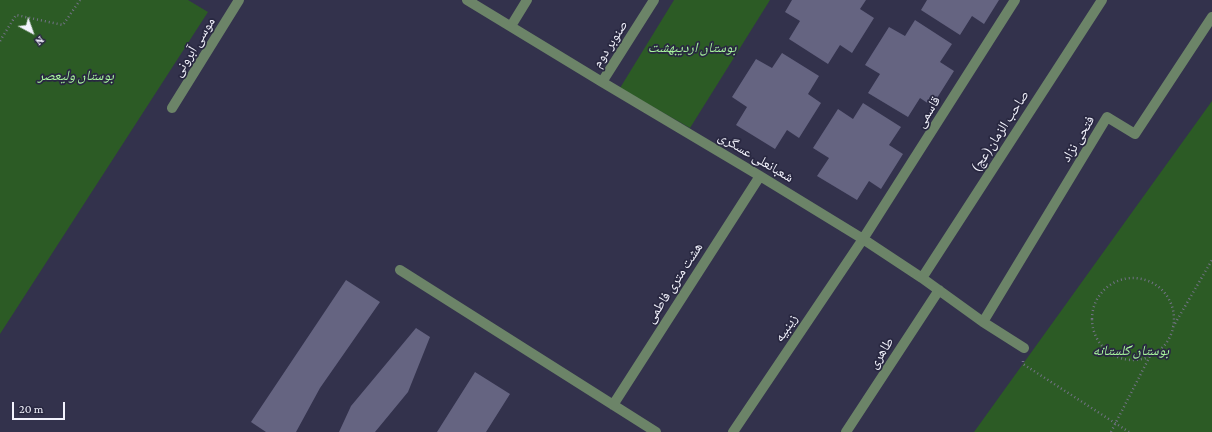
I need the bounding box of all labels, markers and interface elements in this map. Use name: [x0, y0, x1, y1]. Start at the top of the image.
north arrow: [12, 12, 52, 52]
street label: موسی آبرونی: [169, 14, 219, 80]
street label: صنوبر دوم: [589, 17, 631, 71]
text: N: [33, 34, 47, 48]
park label: بوستان اردیبهشت: [648, 40, 736, 56]
park label: بوستان ولیعصر: [38, 68, 114, 84]
street label: صاحب الزمان(عج): [967, 87, 1033, 175]
street label: قاسمی: [912, 93, 944, 131]
street label: فتحی نزاد: [1058, 113, 1098, 165]
street label: شعبانعلی عسگری: [715, 128, 797, 186]
street label: هشت متری فاطمی: [642, 239, 706, 327]
street label: زینبیه: [771, 311, 801, 345]
street label: طاهری: [865, 334, 897, 372]
park label: بوستان گلستانه: [1093, 343, 1169, 359]
scale bar: [14, 394, 67, 420]
text: 20 m: [19, 402, 43, 416]

